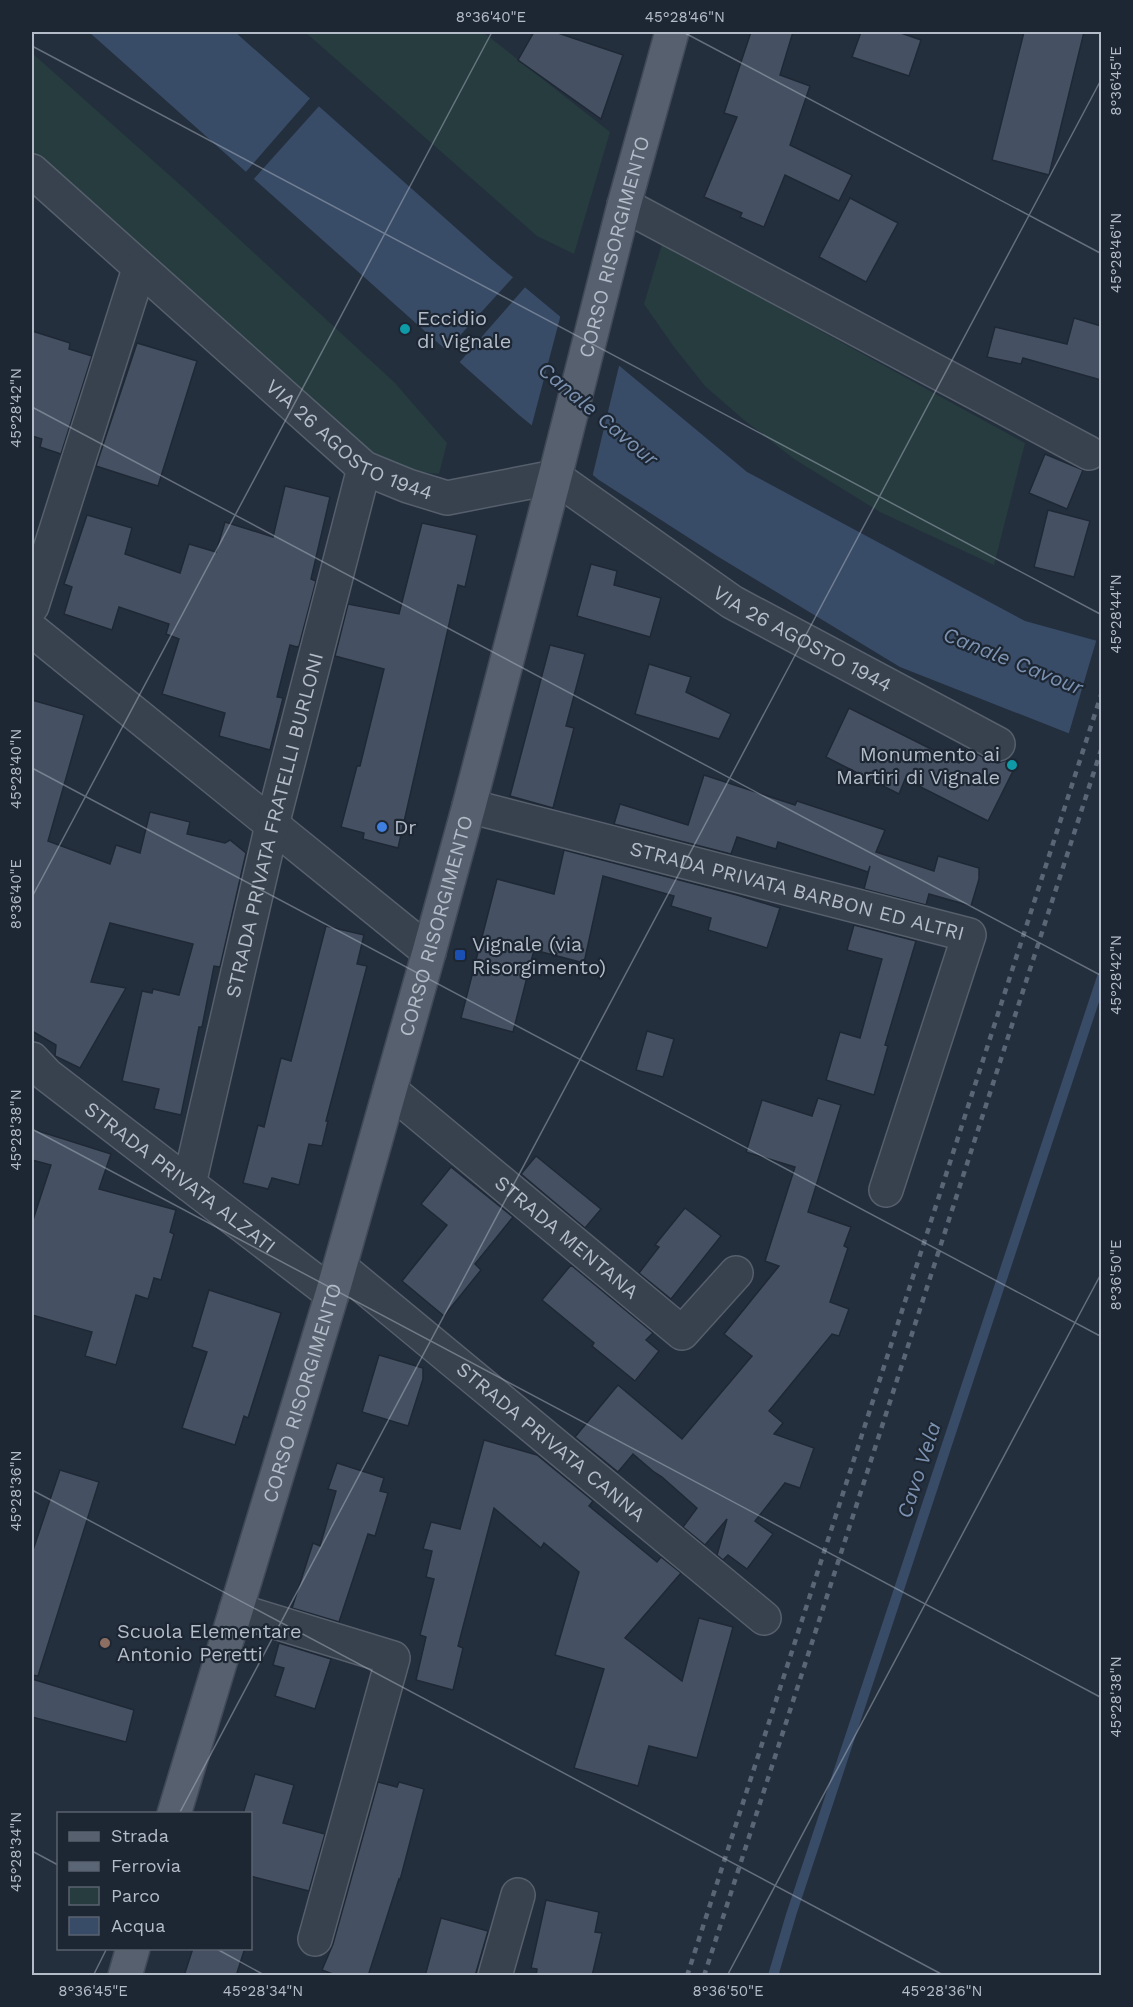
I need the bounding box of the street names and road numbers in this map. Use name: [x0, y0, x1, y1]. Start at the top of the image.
street label: CORSO RISORGIMENTO: [574, 133, 655, 360]
street label: VIA 26 AGOSTO 1944: [261, 374, 435, 505]
street label: VIA 26 AGOSTO 1944: [708, 580, 896, 697]
street label: STRADA PRIVATA FRATELLI BURLONI: [221, 650, 328, 1000]
street label: CORSO RISORGIMENTO: [394, 813, 478, 1039]
street label: STRADA PRIVATA BARBON ED ALTRI: [628, 836, 967, 945]
street label: STRADA PRIVATA ALZATI: [80, 1096, 281, 1258]
street label: STRADA MENTANA: [490, 1170, 644, 1304]
street label: CORSO RISORGIMENTO: [257, 1280, 346, 1506]
street label: STRADA PRIVATA CANNA: [452, 1357, 650, 1527]

